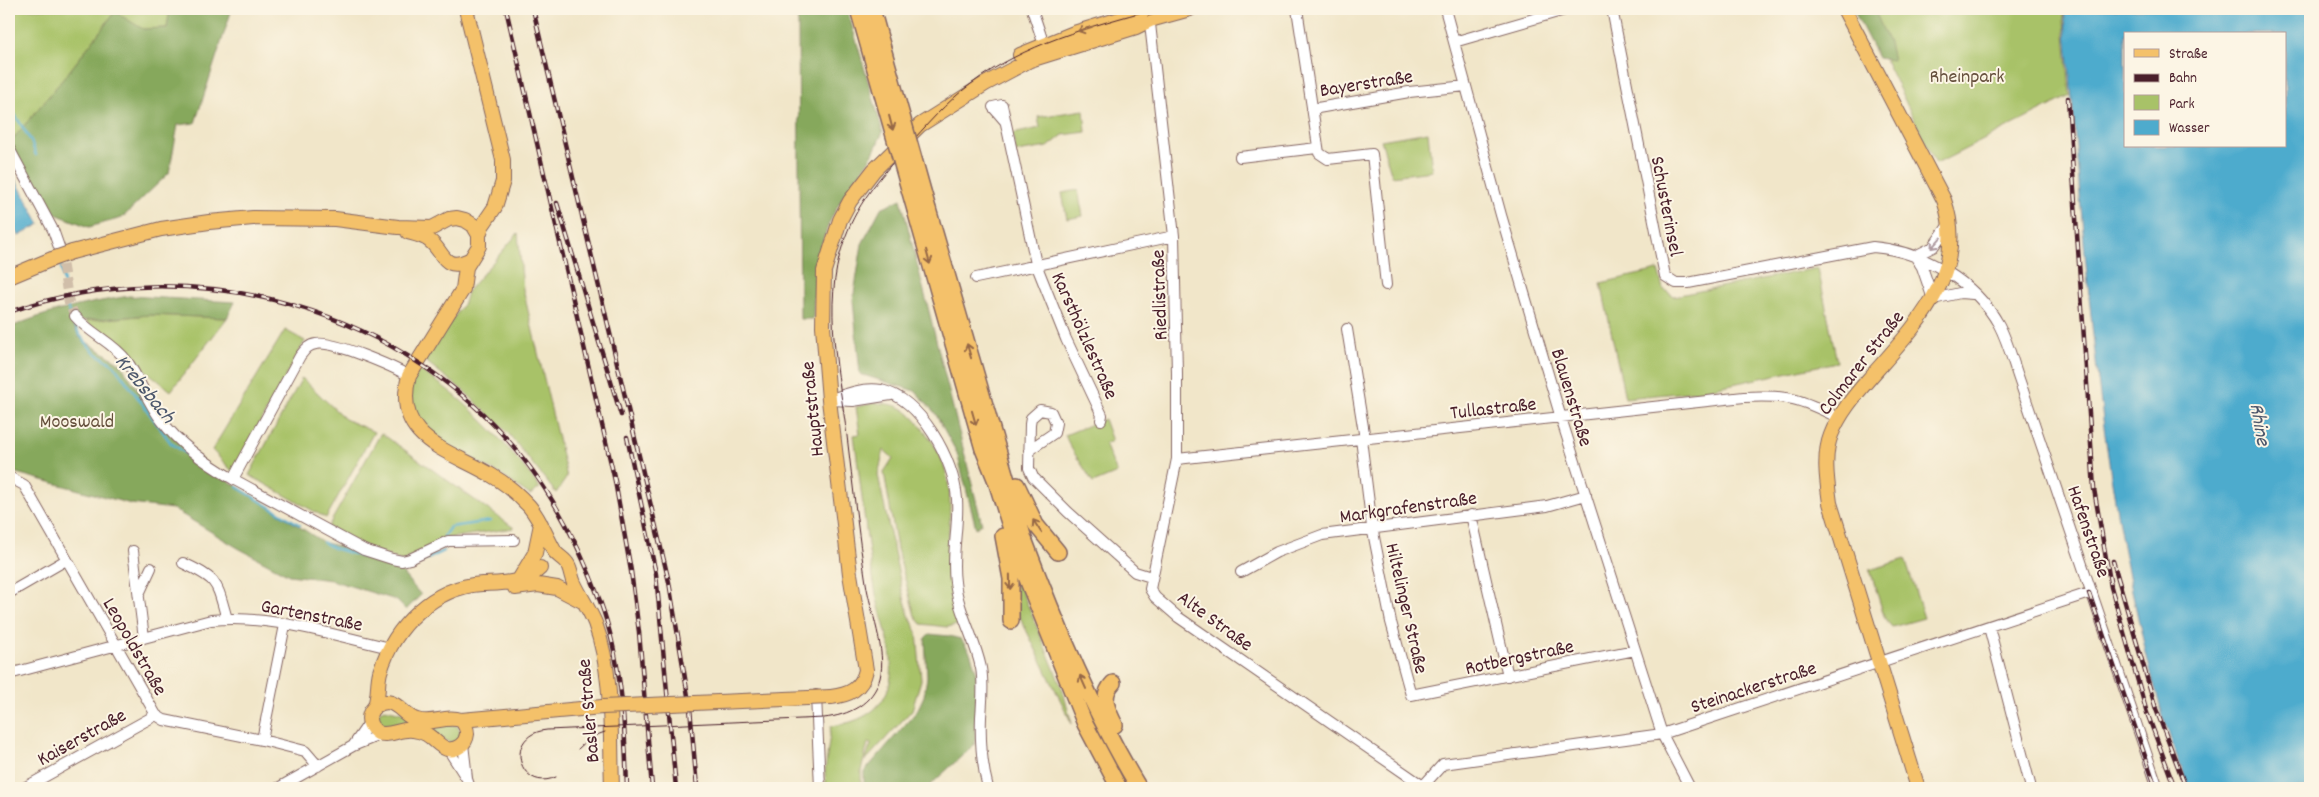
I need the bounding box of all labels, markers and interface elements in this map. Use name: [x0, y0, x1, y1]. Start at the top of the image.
one-way arrow: [1078, 24, 1094, 34]
legend: [2124, 32, 2286, 148]
text: Straße: [2169, 44, 2208, 66]
street label: Bayerstraße: [1318, 64, 1415, 106]
park label: Rheinpark: [1930, 64, 2004, 92]
text: Bahn: [2169, 68, 2197, 90]
text: Park: [2169, 94, 2195, 116]
one-way arrow: [887, 114, 897, 130]
text: Wasser: [2169, 118, 2210, 140]
street label: Schusterinsel: [1642, 154, 1689, 259]
one-way arrow: [1930, 236, 1941, 249]
one-way arrow: [924, 248, 933, 264]
street label: Riedlistraße: [1145, 249, 1177, 341]
street label: Karsthölzlestraße: [1043, 268, 1124, 405]
street label: Colmarer Straße: [1812, 305, 1912, 422]
one-way arrow: [964, 343, 974, 359]
street label: Blauenstraße: [1542, 345, 1598, 451]
water label: Krebsbach: [106, 349, 182, 432]
street label: Hauptstraße: [795, 359, 833, 458]
street label: Tullastraße: [1449, 392, 1538, 428]
water label: Rhine: [2240, 401, 2277, 450]
park label: Mooswald: [40, 409, 114, 437]
one-way arrow: [969, 409, 979, 425]
street label: Hafenstraße: [2058, 482, 2116, 582]
street label: Markgrafenstraße: [1338, 485, 1479, 532]
one-way arrow: [1032, 519, 1043, 533]
street label: Hiltelinger Straße: [1376, 541, 1434, 677]
one-way arrow: [1006, 574, 1015, 590]
street label: Alte Straße: [1171, 585, 1258, 660]
street label: Leopoldstraße: [94, 593, 173, 702]
street label: Gartenstraße: [258, 593, 365, 641]
street label: Rotbergstraße: [1463, 634, 1577, 684]
street label: Steinackerstraße: [1687, 655, 1821, 722]
street label: Basler Straße: [571, 657, 608, 764]
one-way arrow: [1077, 675, 1087, 690]
street label: Kaiserstraße: [33, 703, 132, 775]

